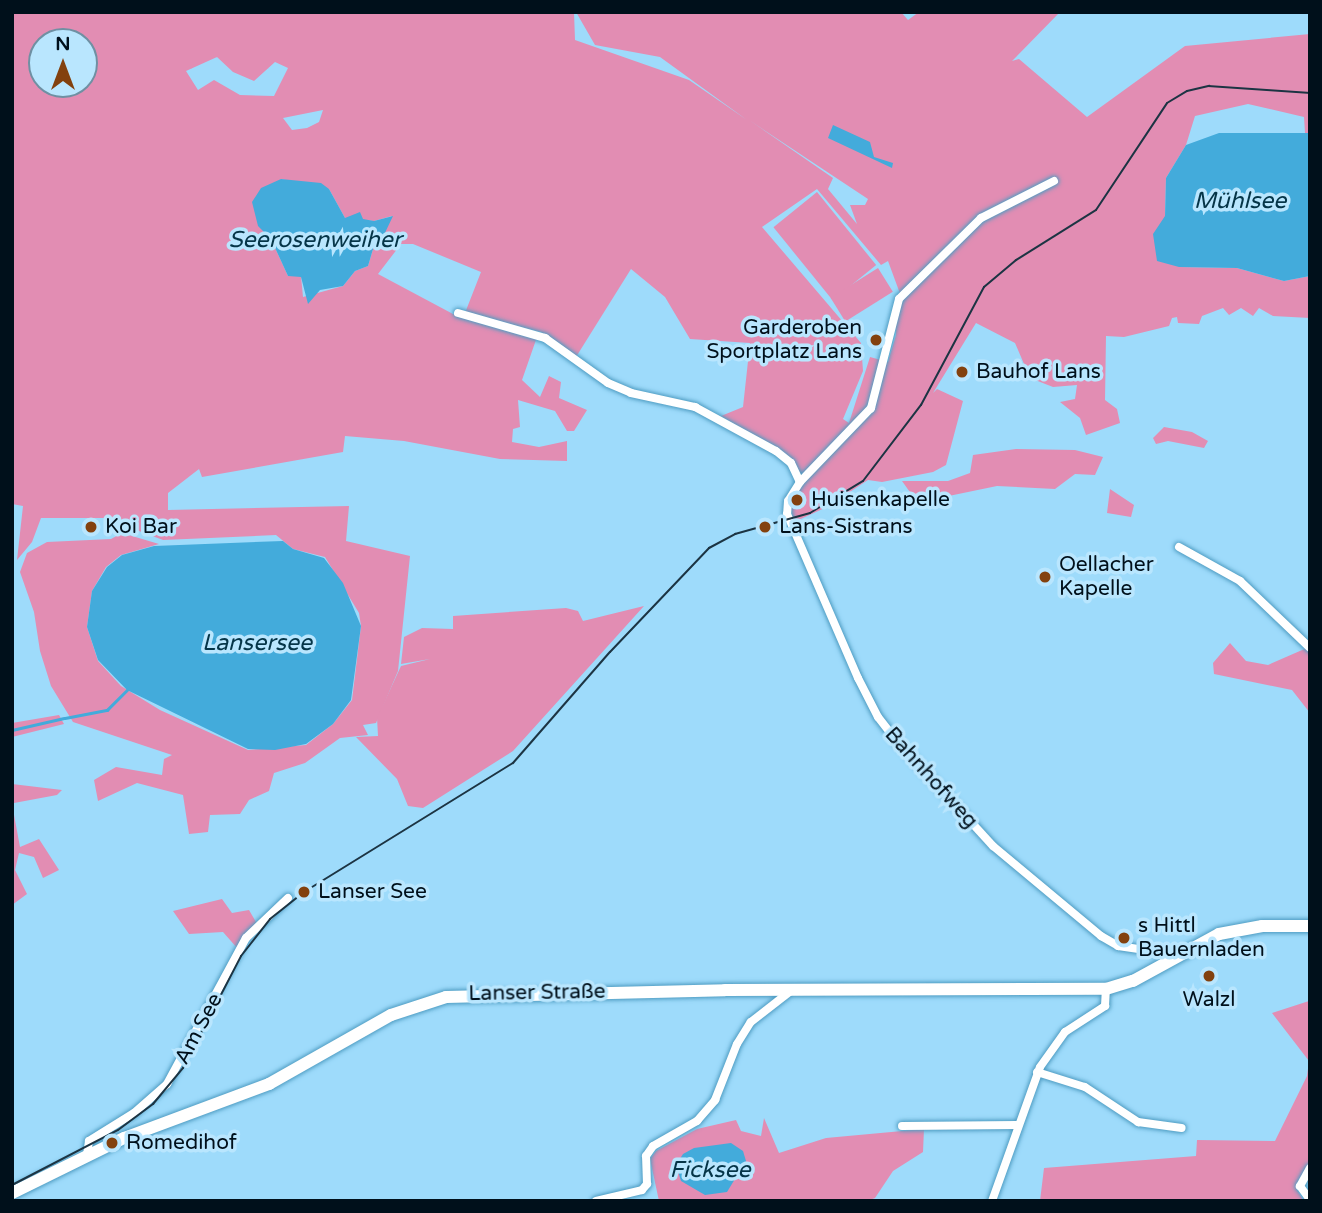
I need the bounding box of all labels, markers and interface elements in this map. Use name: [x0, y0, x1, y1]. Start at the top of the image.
north arrow: [28, 28, 98, 98]
text: N: [55, 33, 71, 55]
water label: Mühlsee: [1194, 187, 1286, 215]
water label: Seerosenweiher: [228, 226, 402, 254]
place label: Garderoben Sportplatz Lans: [706, 315, 862, 365]
marker: Garderoben Sportplatz Lans: [868, 332, 884, 348]
place label: Bauhof Lans: [976, 359, 1101, 385]
marker: Bauhof Lans: [954, 364, 970, 380]
place label: Huisenkapelle: [811, 487, 950, 513]
marker: Huisenkapelle: [789, 492, 805, 508]
place label: Koi Bar: [105, 514, 177, 540]
place label: Lans-Sistrans: [779, 514, 913, 540]
marker: Koi Bar: [83, 519, 99, 535]
marker: Lans-Sistrans: [757, 519, 773, 535]
place label: Oellacher Kapelle: [1059, 552, 1154, 602]
marker: Oellacher Kapelle: [1037, 569, 1053, 585]
water label: Lansersee: [202, 629, 312, 657]
street label: Bahnhofweg: [879, 722, 983, 834]
place label: Lanser See: [318, 879, 427, 905]
marker: Lanser See: [296, 884, 312, 900]
place label: s Hittl Bauernladen: [1138, 913, 1265, 963]
marker: s Hittl Bauernladen: [1116, 930, 1132, 946]
marker: Walzl: [1201, 968, 1217, 984]
street label: Lanser Straße: [468, 979, 606, 1007]
place label: Walzl: [1182, 987, 1236, 1013]
street label: Am See: [170, 989, 228, 1069]
place label: Romedihof: [126, 1130, 237, 1156]
marker: Romedihof: [104, 1135, 120, 1151]
water label: Ficksee: [669, 1156, 751, 1184]

